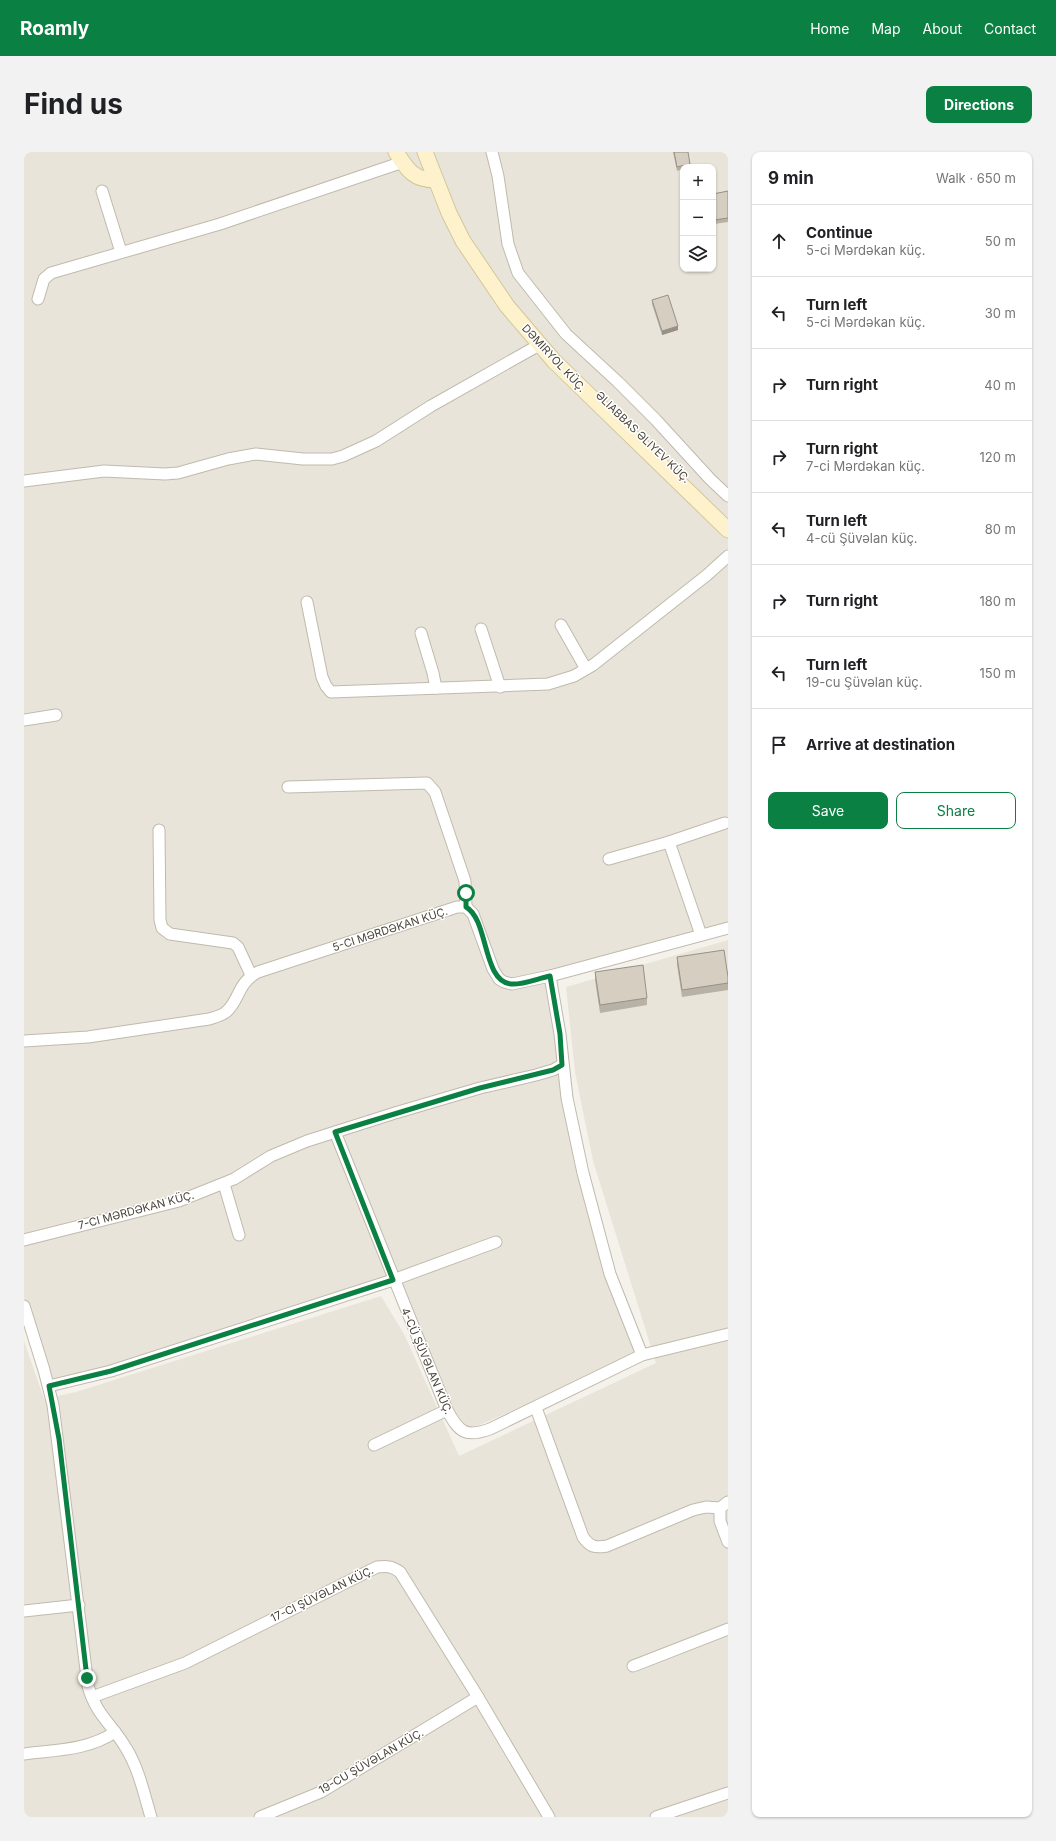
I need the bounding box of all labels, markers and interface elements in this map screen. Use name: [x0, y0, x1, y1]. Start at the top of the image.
text: Roamly: [20, 17, 89, 40]
text: Home: [810, 20, 849, 37]
text: Map: [871, 20, 901, 37]
text: About: [923, 20, 962, 37]
text: Contact: [984, 20, 1036, 37]
button: Directions: [926, 86, 1032, 123]
text: Find us: [24, 87, 123, 121]
map controls: [680, 164, 716, 272]
button: +: [680, 164, 716, 200]
text: 9 min: [768, 168, 814, 188]
text: Walk · 650 m: [936, 170, 1016, 186]
button: −: [680, 200, 716, 236]
text: Continue: [806, 223, 873, 242]
icon: ahead: [768, 230, 790, 252]
text: 50 m: [985, 233, 1016, 249]
button: layers: [680, 236, 716, 272]
text: 5-ci Mərdəkan küç.: [806, 242, 925, 258]
text: Turn left: [806, 295, 867, 314]
icon: left: [768, 302, 790, 324]
text: 30 m: [985, 305, 1016, 321]
text: 5-ci Mərdəkan küç.: [806, 314, 925, 330]
street label: DƏMIRYOL KÜÇ.: [519, 321, 589, 395]
icon: right: [768, 374, 790, 396]
text: Turn right: [806, 375, 878, 394]
text: 40 m: [984, 377, 1016, 393]
street label: ƏLIABBAS ƏLIYEV KÜÇ.: [593, 388, 693, 486]
text: Turn right: [806, 439, 878, 458]
icon: right: [768, 446, 790, 468]
text: 120 m: [980, 449, 1016, 465]
text: 7-ci Mərdəkan küç.: [806, 458, 925, 474]
text: Turn left: [806, 511, 867, 530]
icon: left: [768, 518, 790, 540]
text: 80 m: [985, 521, 1016, 537]
text: 4-cü Şüvəlan küç.: [806, 530, 918, 546]
icon: right: [768, 590, 790, 612]
text: Turn right: [806, 591, 878, 610]
text: 180 m: [979, 593, 1016, 609]
text: Turn left: [806, 655, 867, 674]
icon: left: [768, 662, 790, 684]
text: 150 m: [980, 665, 1016, 681]
text: 19-cu Şüvəlan küç.: [806, 674, 923, 690]
icon: arrive: [768, 734, 790, 756]
text: Arrive at destination: [806, 735, 955, 754]
button: Save: [768, 792, 888, 829]
button: Share: [896, 792, 1016, 829]
route start: [457, 884, 475, 902]
street label: 5-CI MƏRDƏKAN KÜÇ.: [331, 904, 449, 954]
street label: 7-CI MƏRDƏKAN KÜÇ.: [76, 1188, 196, 1232]
street label: 4-CÜ ŞÜVƏLAN KÜÇ.: [398, 1306, 456, 1416]
street label: 17-CI ŞÜVƏLAN KÜÇ.: [268, 1563, 376, 1625]
route end: [78, 1669, 96, 1687]
street label: 19-CU ŞÜVƏLAN KÜÇ.: [316, 1725, 426, 1797]

